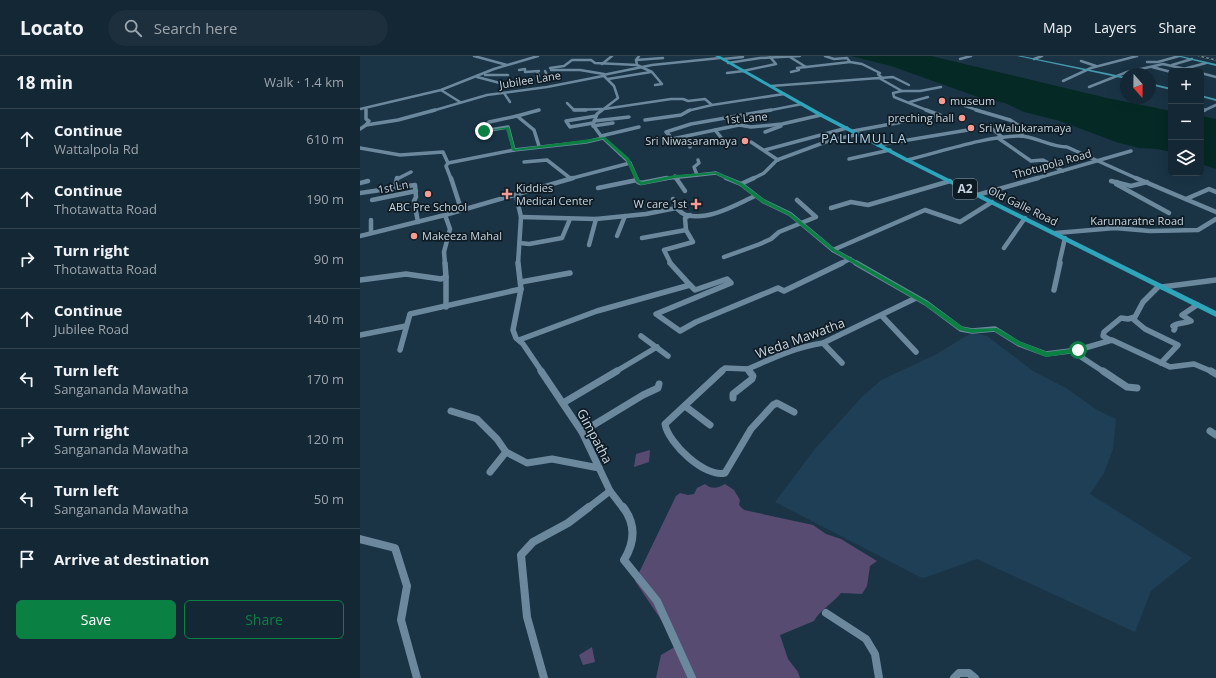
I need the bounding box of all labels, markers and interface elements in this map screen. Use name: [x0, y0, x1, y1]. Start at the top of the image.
search box: [108, 10, 388, 46]
text: Locato: [20, 15, 84, 41]
icon: search: [122, 17, 144, 39]
text: Search here: [154, 18, 237, 38]
text: Map: [1043, 18, 1072, 37]
text: Layers: [1094, 18, 1136, 37]
text: Share: [1158, 18, 1196, 37]
street label: Jubilee Lane: [497, 67, 562, 92]
north arrow: [1120, 68, 1156, 104]
map controls: [1168, 68, 1204, 176]
button: +: [1168, 68, 1204, 104]
text: 18 min: [16, 71, 73, 94]
text: Walk · 1.4 km: [264, 73, 344, 91]
place label: museum: [950, 93, 995, 108]
marker: museum: [937, 96, 947, 106]
button: −: [1168, 104, 1204, 140]
street label: 1st Lane: [724, 108, 768, 127]
place label: preching hall: [888, 110, 954, 125]
marker: preching hall: [957, 113, 967, 123]
text: Continue: [54, 120, 122, 140]
place label: Sri Walukaramaya: [979, 120, 1071, 135]
route end: [475, 122, 493, 140]
marker: Sri Walukaramaya: [966, 123, 976, 133]
icon: ahead: [16, 128, 38, 150]
district label: PALLIMULLA: [821, 129, 907, 147]
text: 610 m: [306, 130, 344, 148]
place label: Sri Niwasaramaya: [645, 133, 737, 148]
marker: Sri Niwasaramaya: [740, 136, 750, 146]
text: Wattalpola Rd: [54, 140, 139, 158]
button: layers: [1168, 140, 1204, 176]
street label: Thotupola Road: [1011, 145, 1093, 182]
street label: 1st Ln: [376, 176, 409, 197]
road number: A2: [953, 179, 977, 199]
text: Continue: [54, 180, 122, 200]
place label: Kiddies Medical Center: [516, 180, 594, 208]
street label: Old Galle Road: [986, 182, 1061, 229]
icon: ahead: [16, 188, 38, 210]
marker: Kiddies Medical Center: [501, 188, 513, 200]
marker: ABC Pre School: [423, 189, 433, 199]
text: 190 m: [306, 190, 344, 208]
place label: W care 1st: [634, 196, 687, 211]
marker: W care 1st: [690, 198, 702, 210]
place label: ABC Pre School: [389, 199, 467, 214]
text: Thotawatta Road: [54, 200, 157, 218]
street label: Karunaratne Road: [1090, 213, 1184, 228]
place label: Makeeza Mahal: [422, 228, 502, 243]
marker: Makeeza Mahal: [409, 231, 419, 241]
text: Turn right: [54, 240, 129, 260]
icon: right: [16, 248, 38, 270]
text: 90 m: [314, 250, 344, 268]
text: Thotawatta Road: [54, 260, 157, 278]
text: Continue: [54, 300, 122, 320]
icon: ahead: [16, 308, 38, 330]
text: 140 m: [306, 310, 344, 328]
street label: Weda Mawatha: [753, 313, 847, 363]
text: Jubilee Road: [54, 320, 129, 338]
route start: [1069, 341, 1087, 359]
text: Turn left: [54, 360, 119, 380]
icon: left: [16, 368, 38, 390]
text: 170 m: [306, 370, 344, 388]
text: Sangananda Mawatha: [54, 380, 188, 398]
street label: Gimpatha: [573, 405, 617, 467]
text: Turn right: [54, 420, 129, 440]
icon: right: [16, 428, 38, 450]
text: 120 m: [306, 430, 344, 448]
text: Sangananda Mawatha: [54, 440, 188, 458]
text: Turn left: [54, 480, 119, 500]
icon: left: [16, 488, 38, 510]
text: 50 m: [314, 490, 344, 508]
text: Sangananda Mawatha: [54, 500, 188, 518]
icon: arrive: [16, 548, 38, 570]
text: Arrive at destination: [54, 549, 209, 569]
button: Save: [16, 600, 176, 639]
button: Share: [184, 600, 344, 639]

